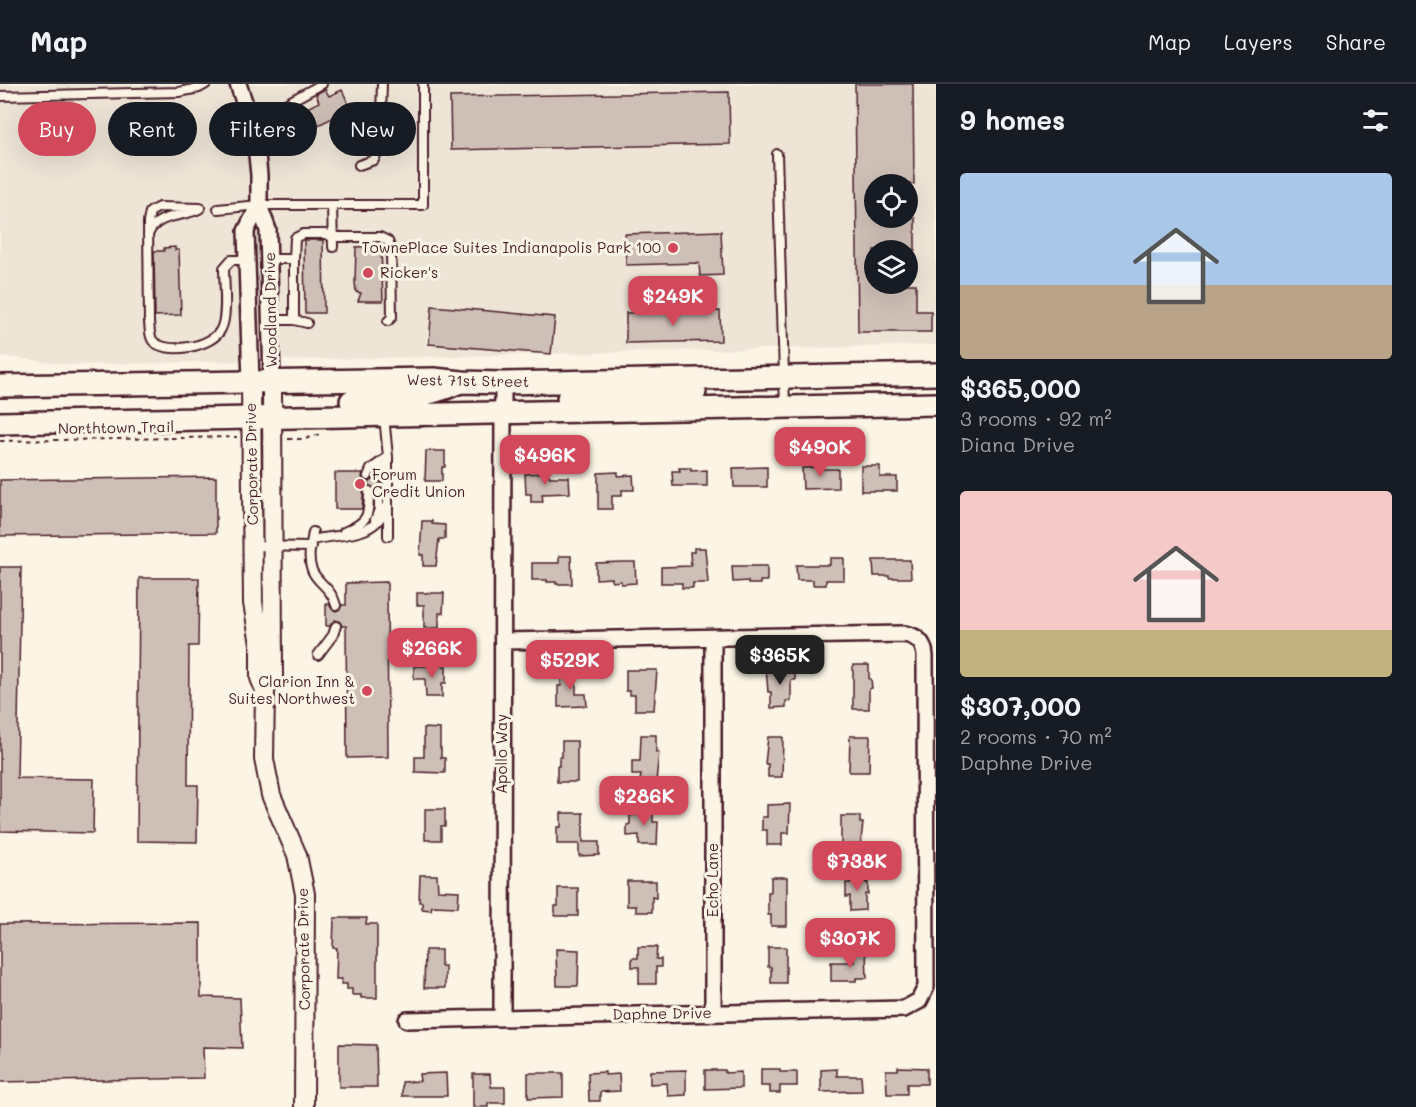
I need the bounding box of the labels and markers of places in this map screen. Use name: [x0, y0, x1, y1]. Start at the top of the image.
place label: TownePlace Suites Indianapolis Park 100: [362, 237, 661, 257]
marker: TownePlace Suites Indianapolis Park 100: [666, 241, 680, 255]
place label: Ricker's: [380, 262, 438, 282]
marker: Ricker's: [361, 266, 375, 280]
pin: $249K: [631, 276, 715, 327]
pin: $490K: [778, 427, 862, 478]
pin: $496K: [503, 435, 587, 486]
place label: Forum Credit Union: [372, 464, 465, 501]
marker: Forum Credit Union: [353, 477, 367, 491]
pin: $266K: [390, 628, 474, 679]
pin: $365K: [738, 635, 822, 686]
pin: $529K: [528, 640, 612, 691]
place label: Clarion Inn & Suites Northwest: [228, 671, 355, 708]
marker: Clarion Inn & Suites Northwest: [360, 684, 374, 698]
pin: $286K: [602, 776, 686, 827]
pin: $738K: [815, 841, 899, 892]
pin: $307K: [808, 918, 892, 969]

